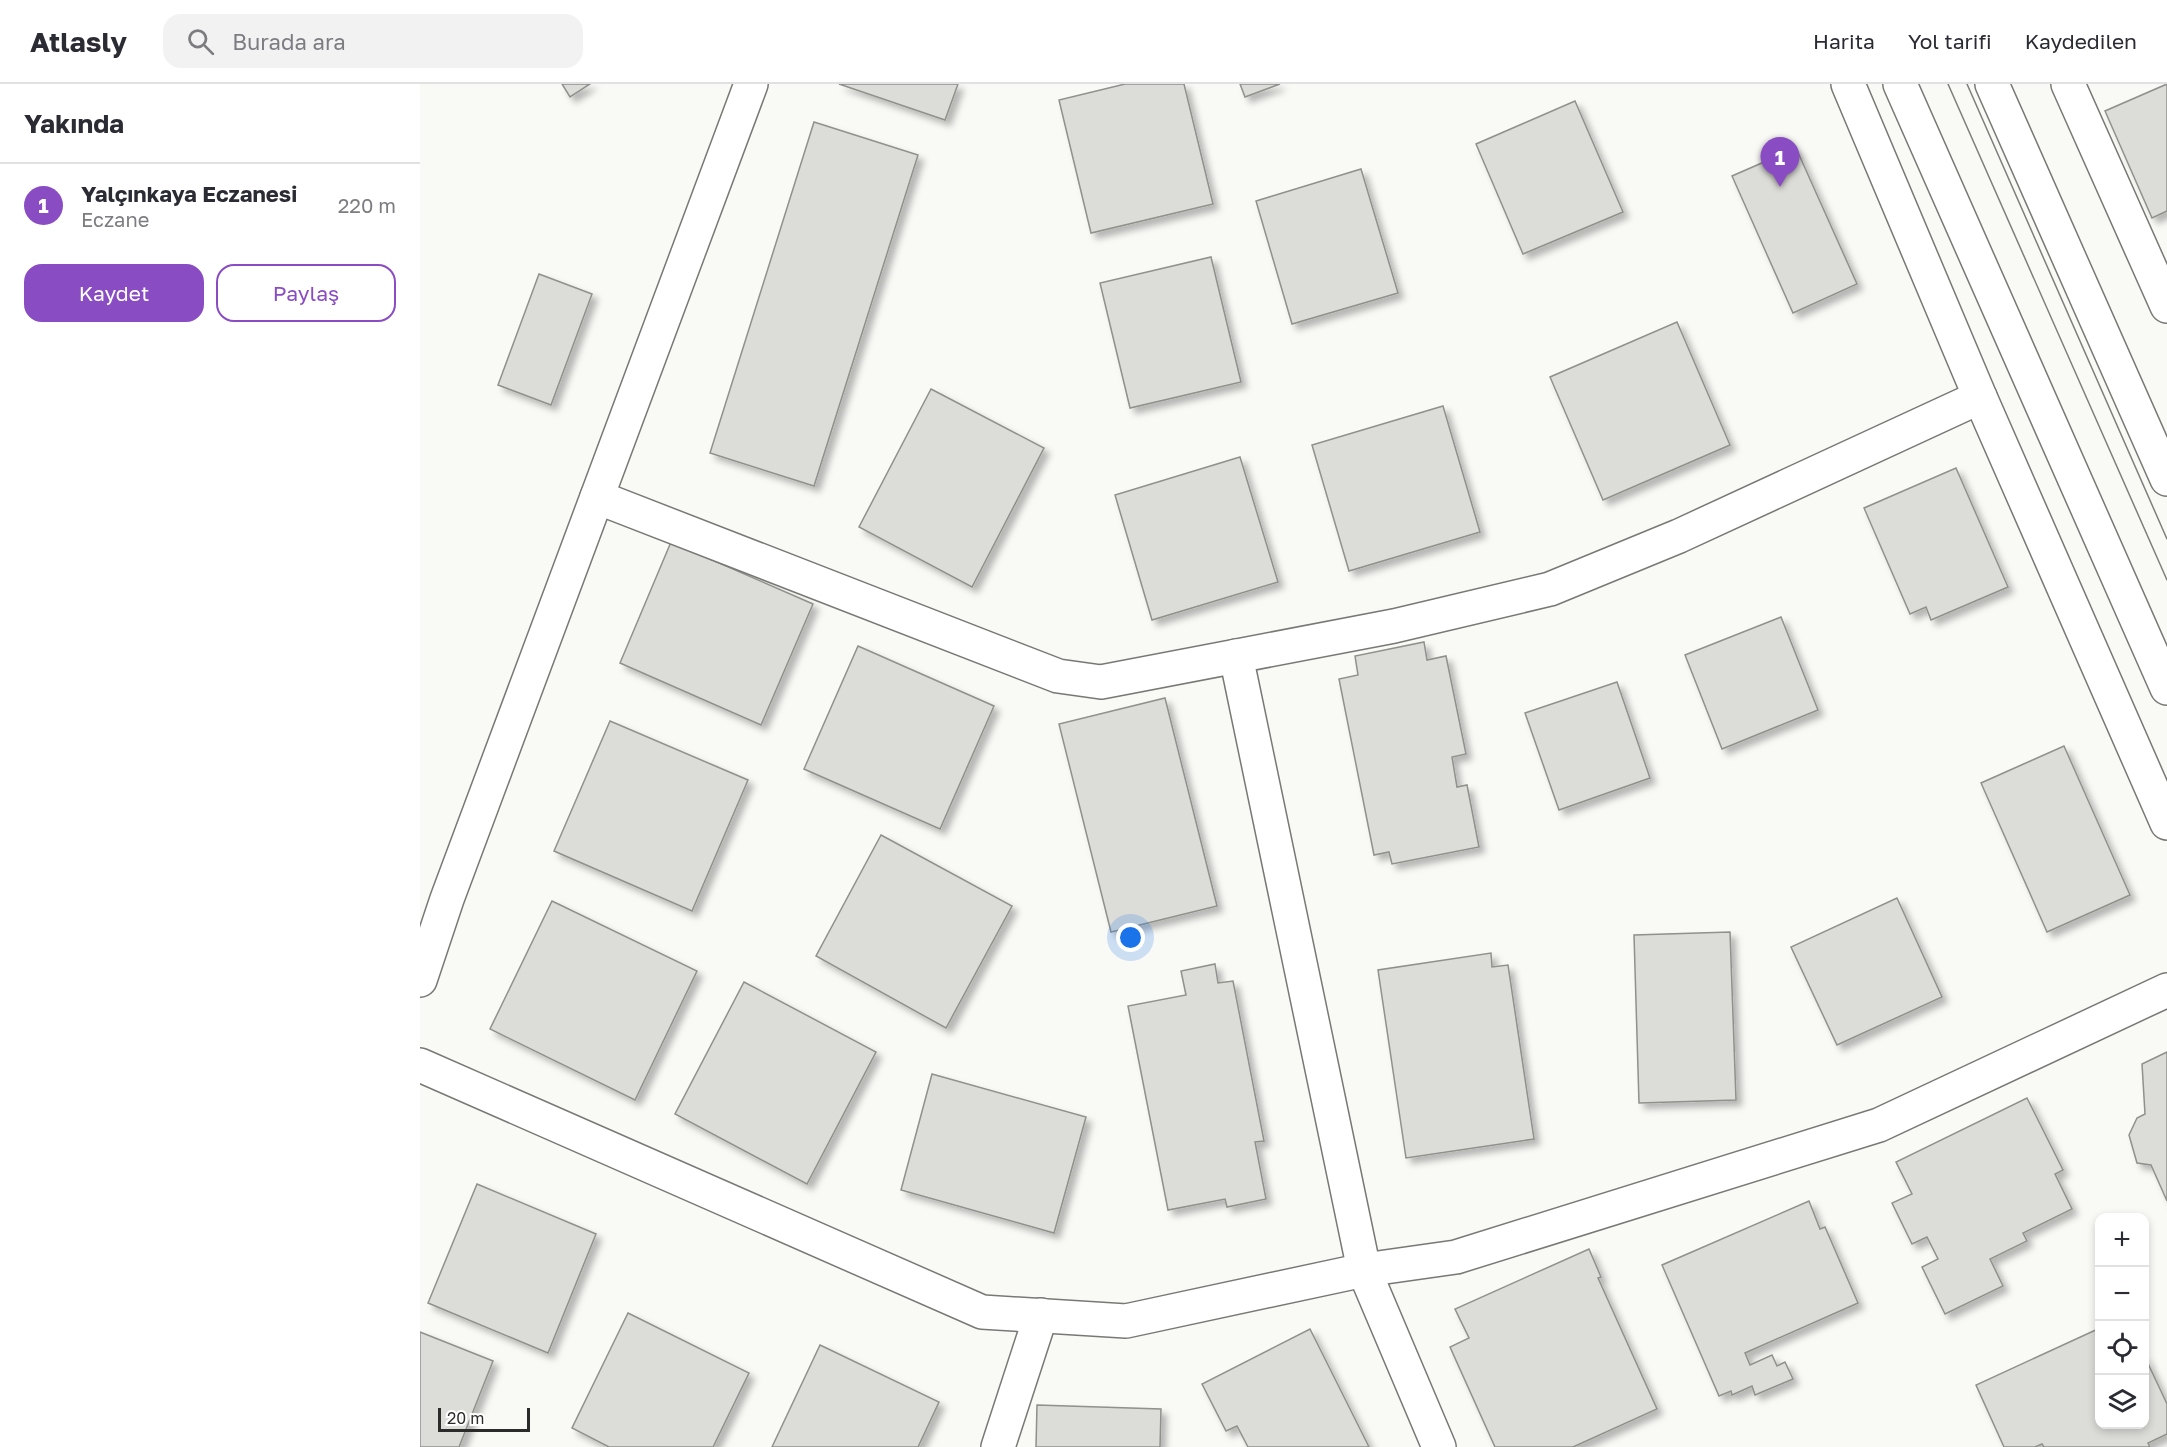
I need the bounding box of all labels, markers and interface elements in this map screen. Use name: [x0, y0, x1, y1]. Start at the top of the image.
search box: [163, 14, 583, 68]
text: Atlasly: [30, 25, 127, 58]
icon: search: [184, 25, 217, 58]
text: Burada ara: [232, 28, 346, 55]
text: Harita: [1813, 28, 1875, 54]
text: Yol tarifi: [1908, 28, 1992, 54]
text: Kaydedilen: [2025, 28, 2137, 54]
text: Yakında: [24, 108, 124, 139]
pin: 1: [1760, 138, 1800, 187]
text: Yalçınkaya Eczanesi: [81, 180, 297, 207]
text: 1: [38, 193, 49, 217]
text: 220 m: [338, 193, 396, 217]
text: Eczane: [81, 207, 149, 231]
button: Kaydet: [24, 264, 204, 322]
button: Paylaş: [216, 264, 396, 322]
your location: [1116, 923, 1145, 952]
map controls: [2095, 1213, 2149, 1429]
button: +: [2095, 1213, 2149, 1267]
button: −: [2095, 1267, 2149, 1321]
button: locate: [2095, 1321, 2149, 1375]
button: layers: [2095, 1375, 2149, 1429]
scale bar: [438, 1405, 530, 1432]
text: 20 m: [447, 1408, 484, 1428]

